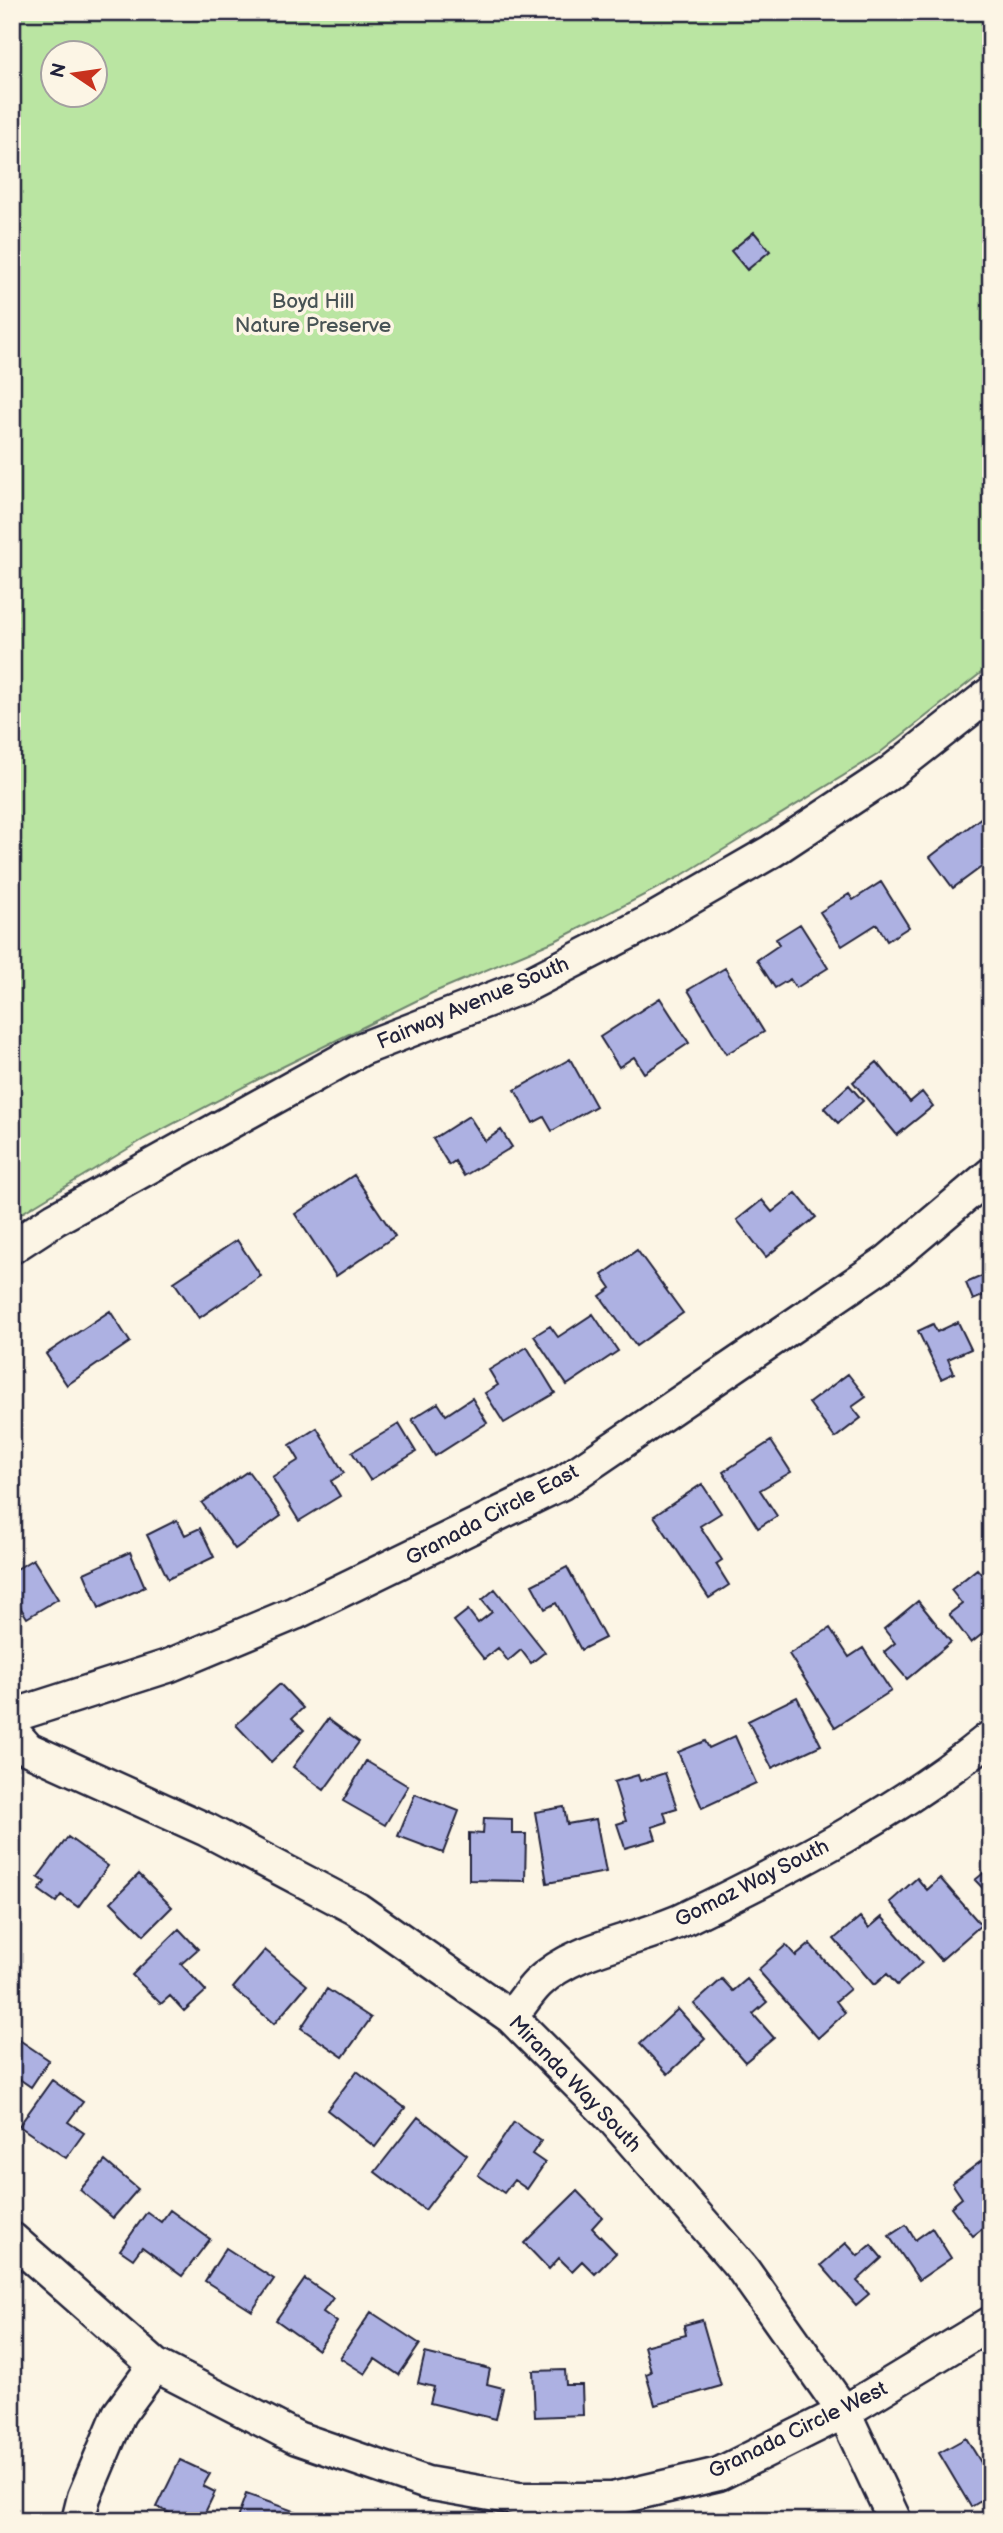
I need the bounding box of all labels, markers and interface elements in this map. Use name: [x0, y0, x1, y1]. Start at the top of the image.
north arrow: [38, 38, 108, 108]
text: N: [46, 61, 72, 80]
park label: Boyd Hill Nature Preserve: [235, 289, 391, 338]
street label: Fairway Avenue South: [373, 951, 573, 1055]
street label: Granada Circle East: [402, 1459, 583, 1571]
street label: Gomaz Way South: [671, 1833, 833, 1933]
street label: Miranda Way South: [503, 2011, 647, 2157]
street label: Granada Circle West: [705, 2376, 892, 2484]

